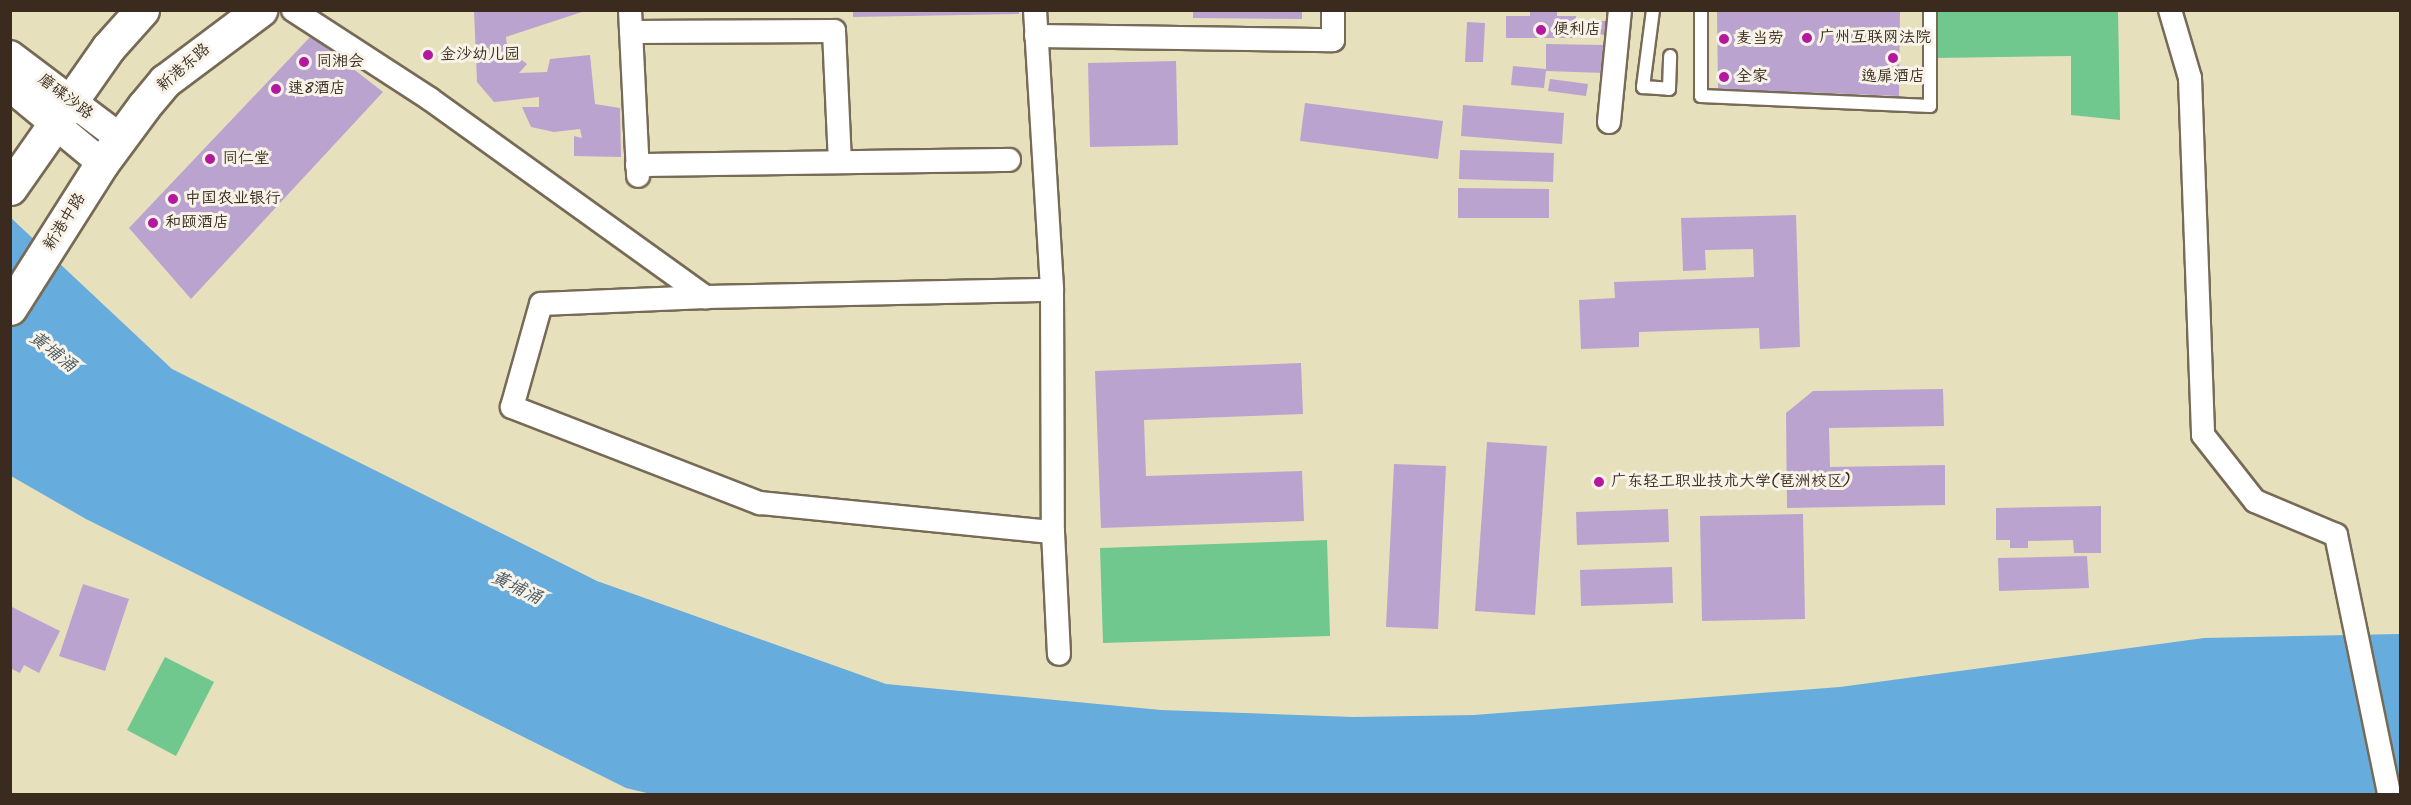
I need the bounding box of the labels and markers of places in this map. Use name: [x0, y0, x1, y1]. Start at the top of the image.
place label: 便利店: [1553, 20, 1601, 40]
marker: 便利店: [1534, 23, 1548, 37]
place label: 广州互联网法院: [1819, 28, 1931, 48]
place label: 麦当劳: [1736, 29, 1784, 49]
marker: 广州互联网法院: [1800, 31, 1814, 45]
marker: 麦当劳: [1717, 32, 1731, 46]
place label: 金沙幼儿园: [440, 45, 520, 65]
marker: 金沙幼儿园: [421, 48, 435, 62]
marker: 逸扉酒店: [1886, 51, 1900, 65]
place label: 同湘会: [316, 52, 364, 72]
marker: 同湘会: [297, 55, 311, 69]
place label: 全家: [1736, 67, 1768, 87]
place label: 逸扉酒店: [1861, 67, 1925, 87]
marker: 全家: [1717, 70, 1731, 84]
place label: 速8酒店: [288, 79, 346, 99]
marker: 速8酒店: [269, 82, 283, 96]
place label: 同仁堂: [222, 149, 270, 169]
marker: 同仁堂: [203, 152, 217, 166]
place label: 中国农业银行: [185, 189, 281, 209]
marker: 中国农业银行: [166, 192, 180, 206]
place label: 和颐酒店: [165, 213, 229, 233]
marker: 和颐酒店: [146, 216, 160, 230]
place label: 广东轻工职业技术大学(琶洲校区): [1611, 472, 1851, 492]
marker: 广东轻工职业技术大学(琶洲校区): [1592, 475, 1606, 489]

